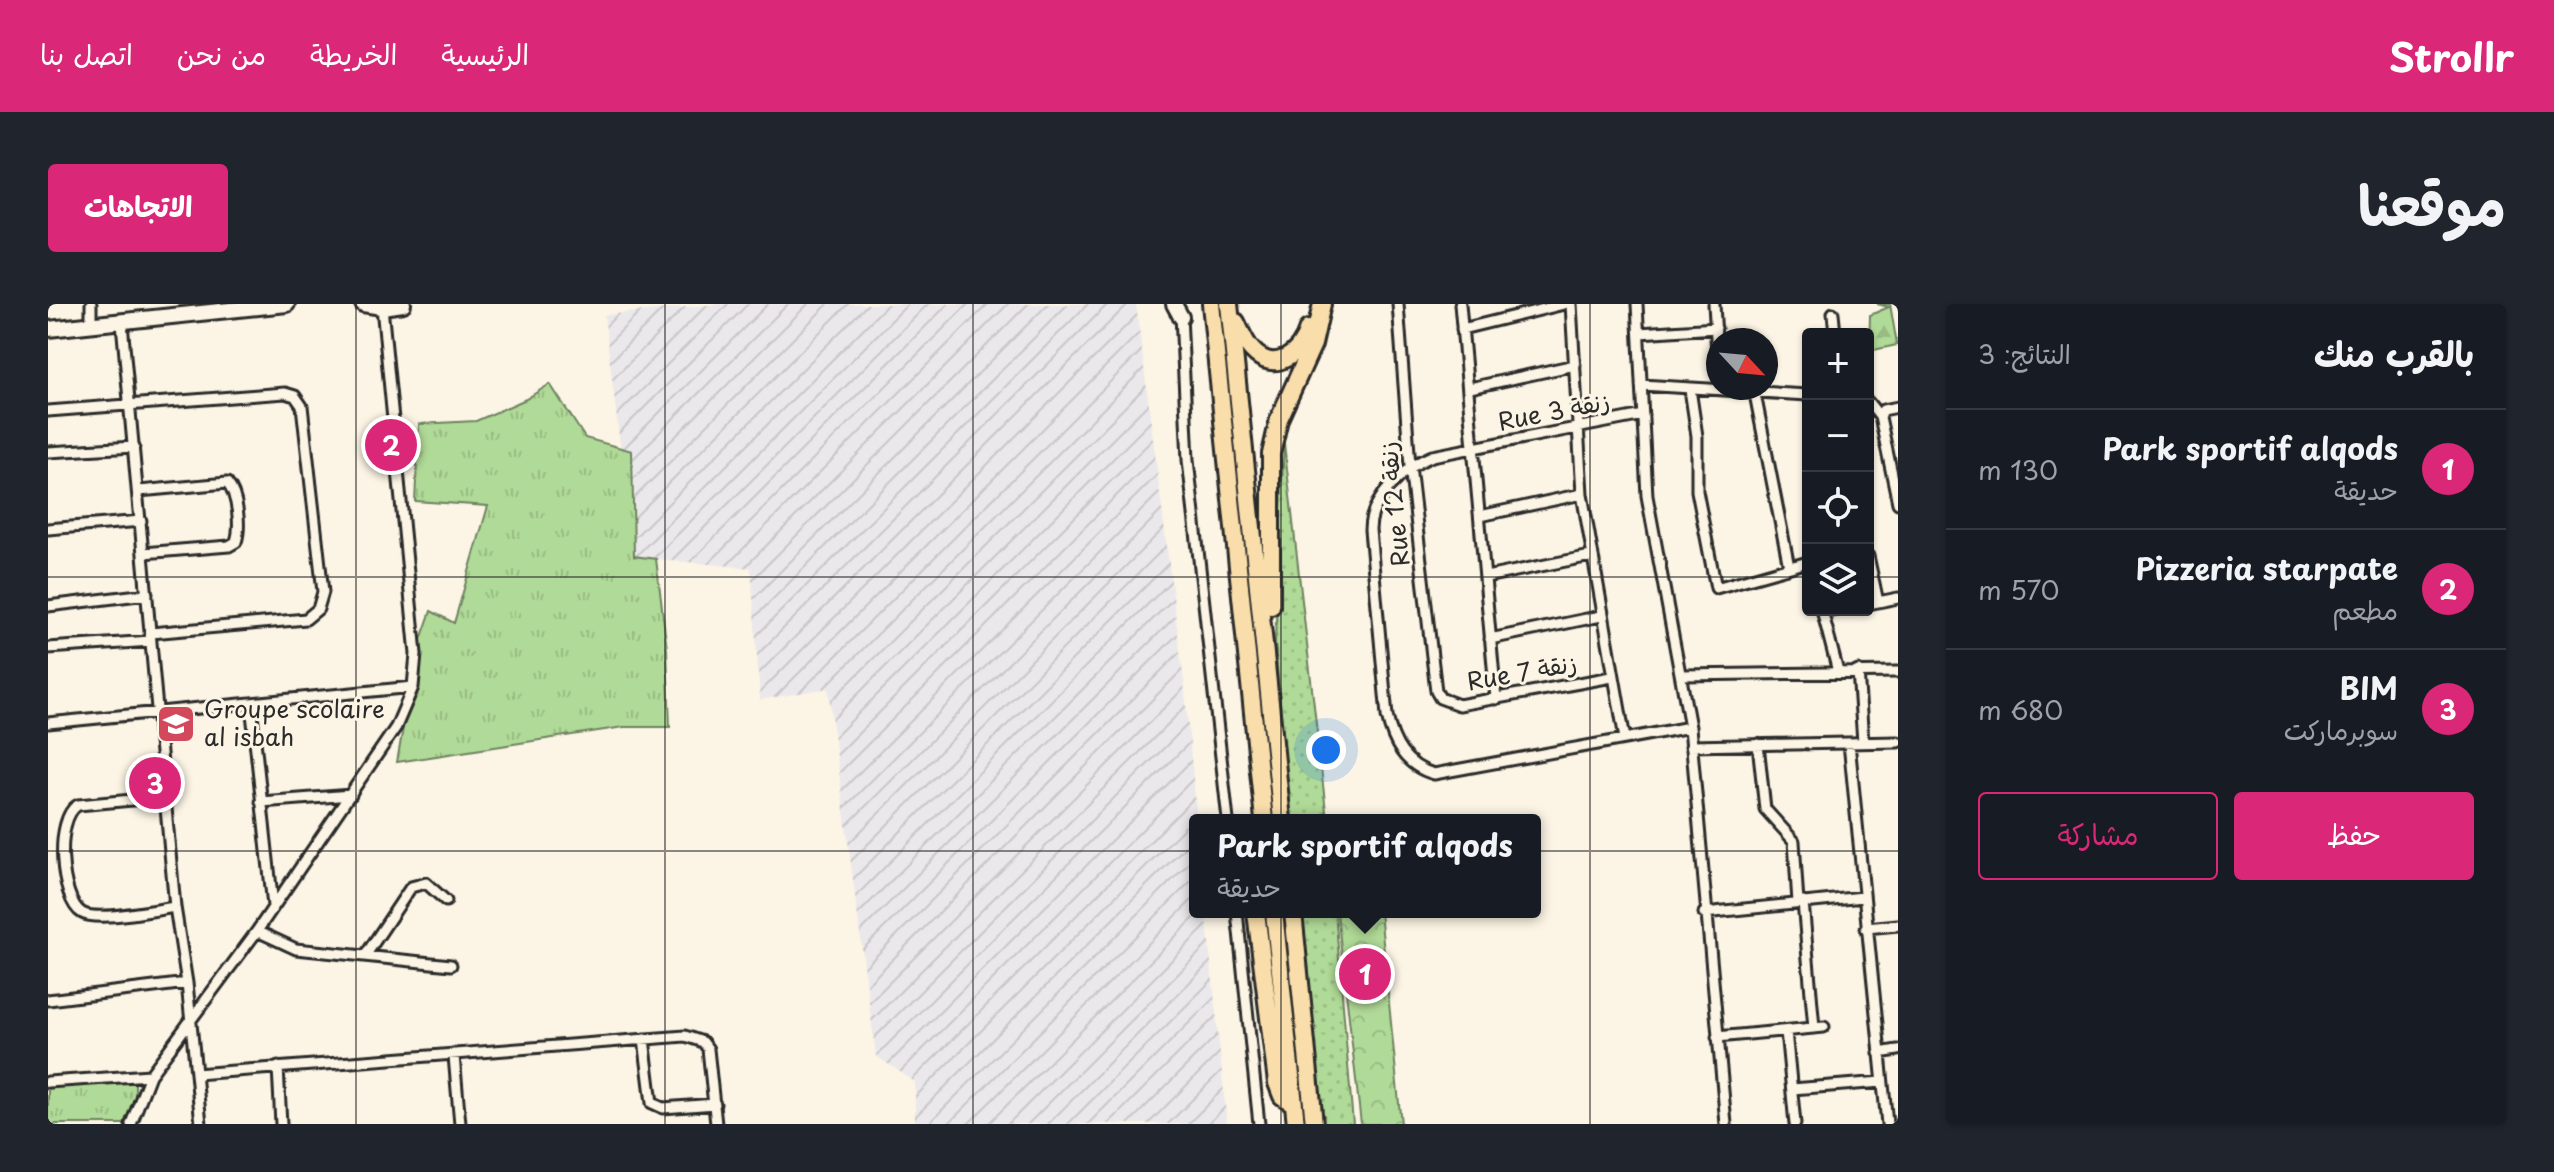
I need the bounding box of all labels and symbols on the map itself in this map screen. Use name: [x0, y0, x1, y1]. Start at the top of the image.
north arrow: [1706, 328, 1778, 400]
street label: Rue 3 زنقة: [1495, 382, 1612, 438]
pin: 2: [365, 415, 417, 475]
street label: Rue 12 زنقة: [1369, 440, 1417, 568]
street label: Rue 7 زنقة: [1464, 644, 1579, 698]
place label: Groupe scolaire al isbah: [204, 690, 385, 754]
school or university icon: Groupe scolaire al isbah: [155, 703, 197, 745]
your location: [1306, 730, 1346, 770]
pin: 3: [129, 753, 181, 813]
pin: 1: [1339, 944, 1391, 1004]

